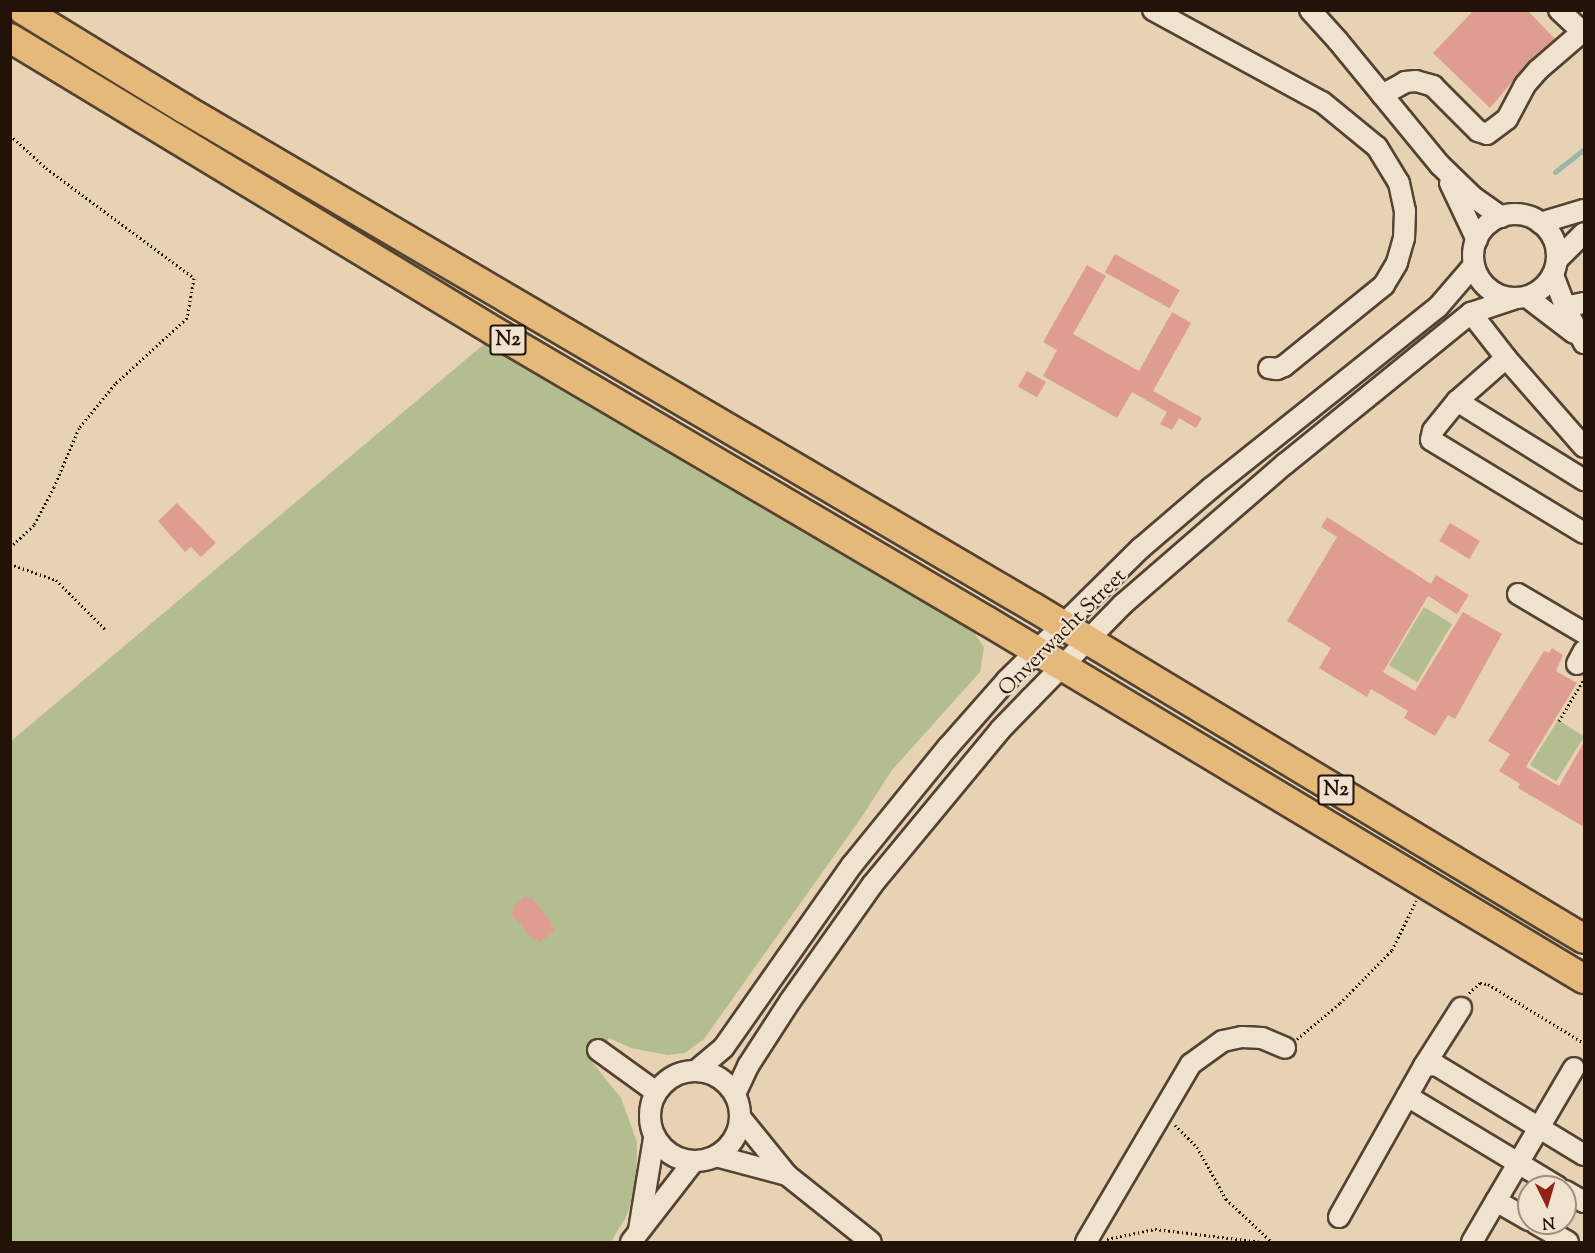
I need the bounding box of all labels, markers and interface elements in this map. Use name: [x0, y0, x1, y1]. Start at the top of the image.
road number: N2: [488, 323, 528, 357]
street label: Onverwacht Street: [994, 564, 1132, 702]
road number: N2: [1316, 773, 1356, 807]
north arrow: [1517, 1175, 1577, 1235]
text: N: [1541, 1209, 1556, 1233]

